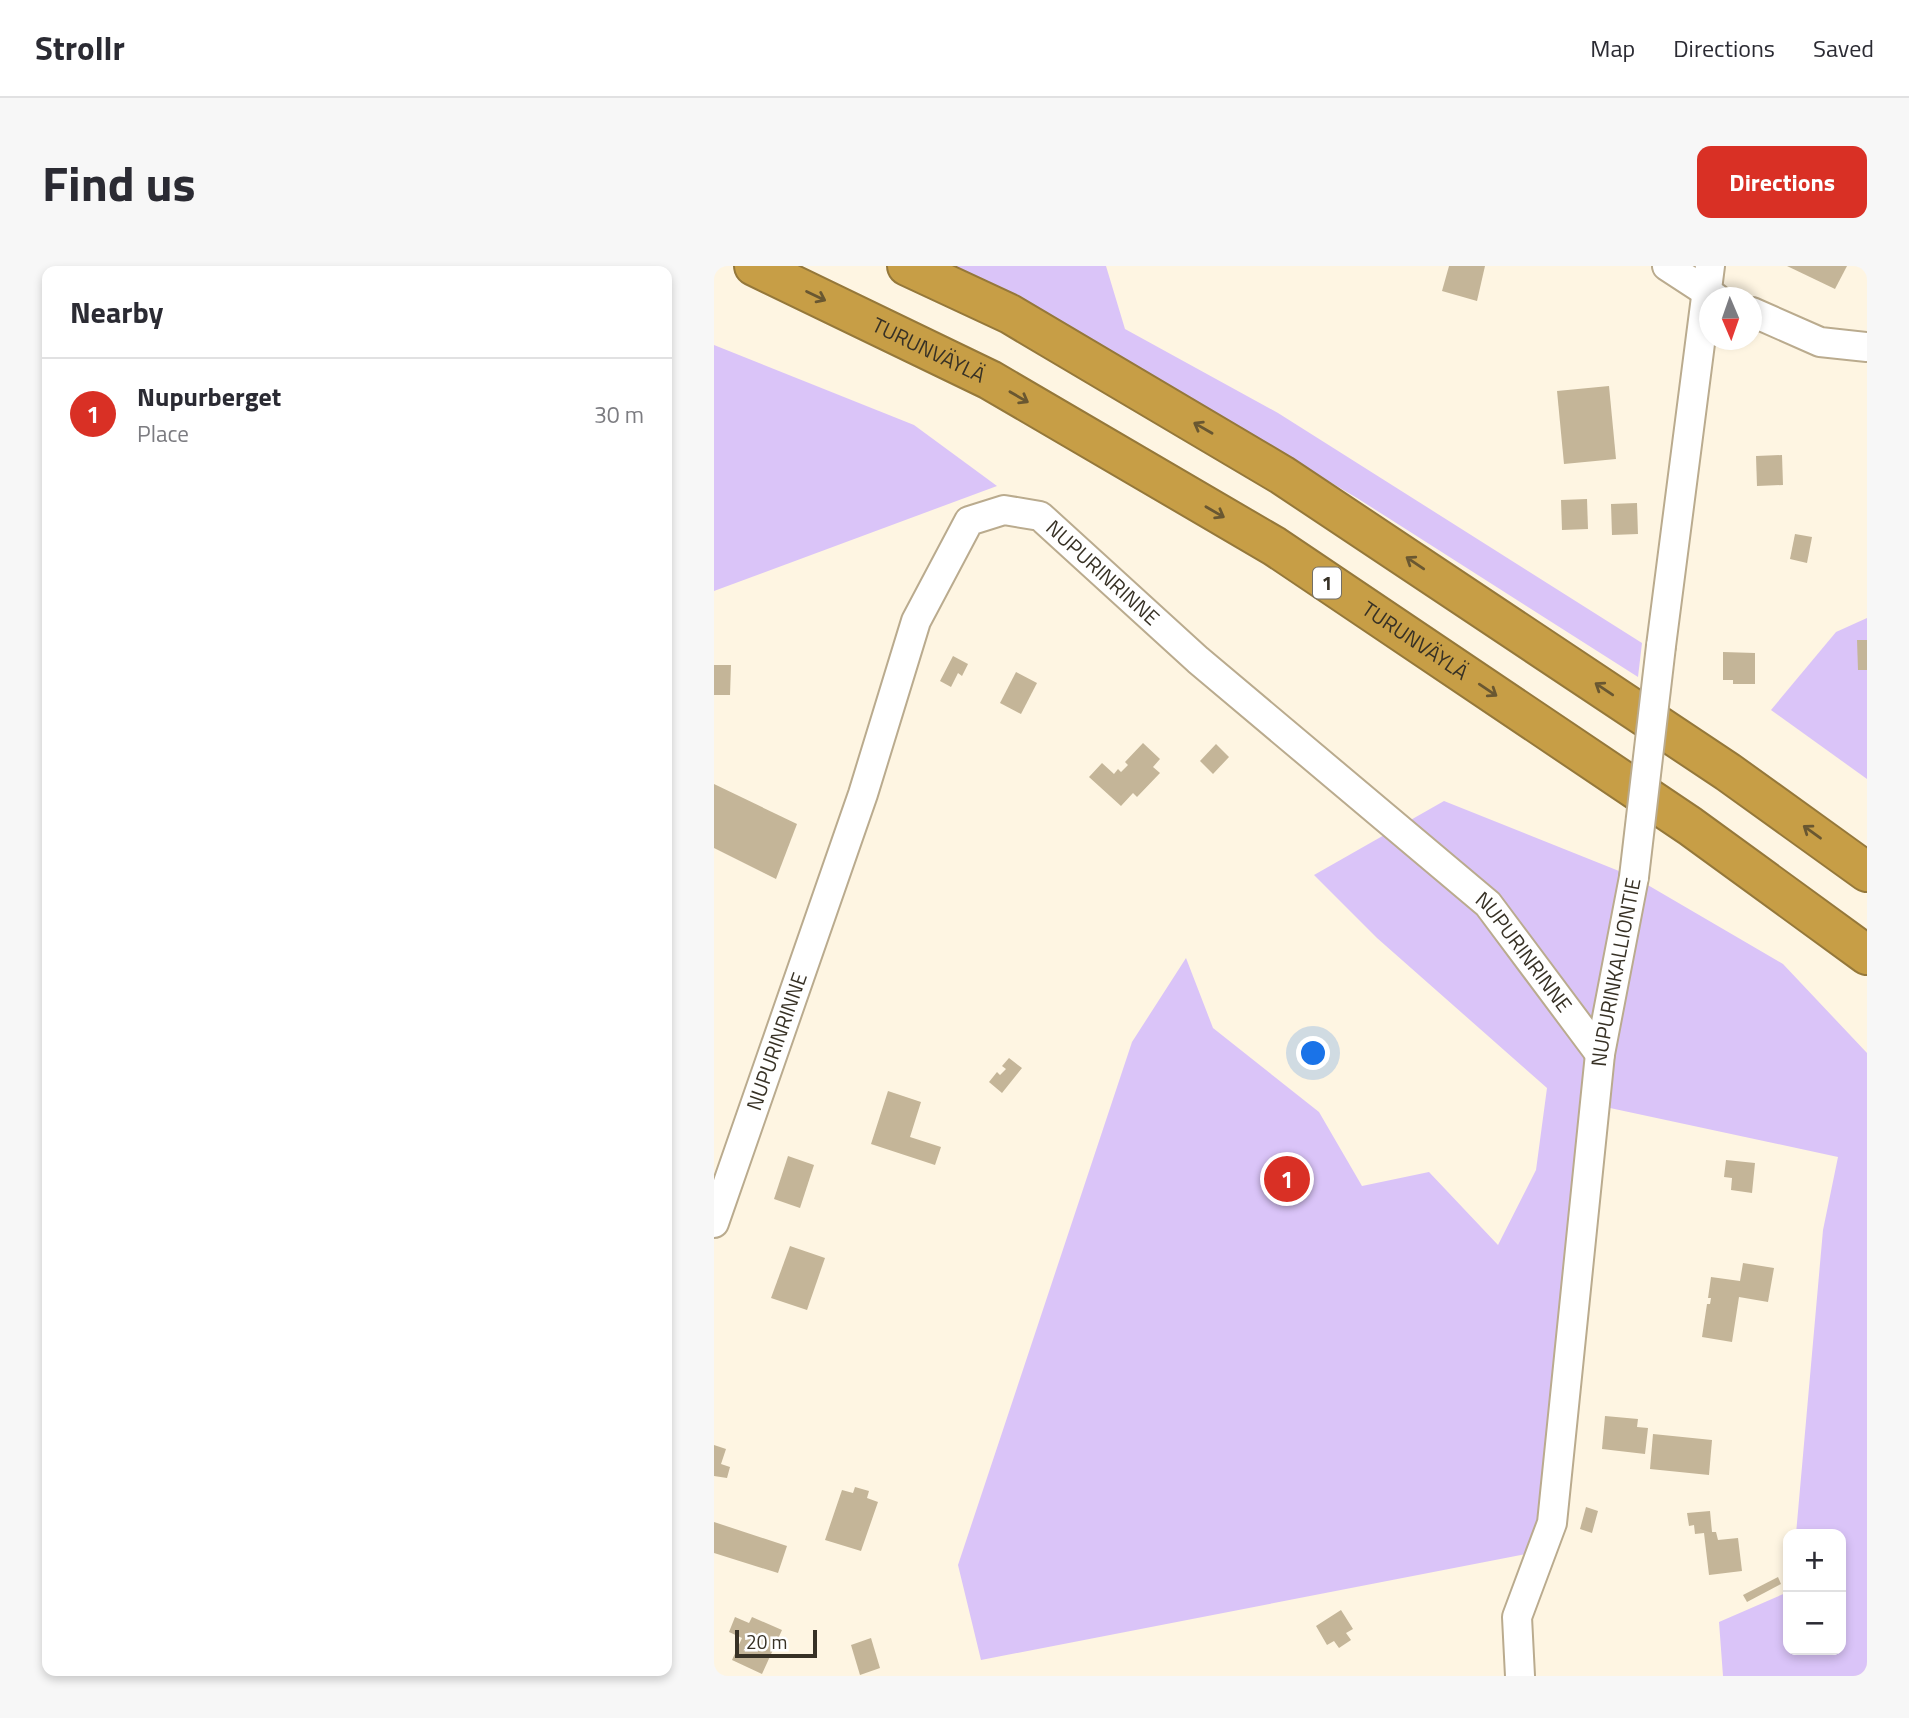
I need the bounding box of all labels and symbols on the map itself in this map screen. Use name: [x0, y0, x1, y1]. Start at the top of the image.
north arrow: [1699, 287, 1762, 350]
one-way arrow: [805, 289, 826, 303]
street label: TURUNVÄYLÄ: [867, 308, 992, 391]
one-way arrow: [1009, 391, 1029, 405]
one-way arrow: [1193, 421, 1213, 435]
one-way arrow: [1205, 505, 1225, 519]
street label: NUPURINRINNE: [1039, 512, 1167, 633]
one-way arrow: [1406, 556, 1425, 570]
road number: 1: [1313, 568, 1341, 598]
street label: TURUNVÄYLÄ: [1356, 593, 1476, 688]
one-way arrow: [1595, 682, 1614, 697]
one-way arrow: [1478, 683, 1497, 697]
one-way arrow: [1803, 825, 1822, 840]
street label: NUPURINKALLIONTIE: [1582, 875, 1649, 1068]
street label: NUPURINRINNE: [1469, 883, 1581, 1019]
street label: NUPURINRINNE: [737, 968, 815, 1115]
your location: [1296, 1036, 1330, 1070]
pin: 1: [1264, 1153, 1310, 1205]
scale bar: [735, 1627, 817, 1659]

